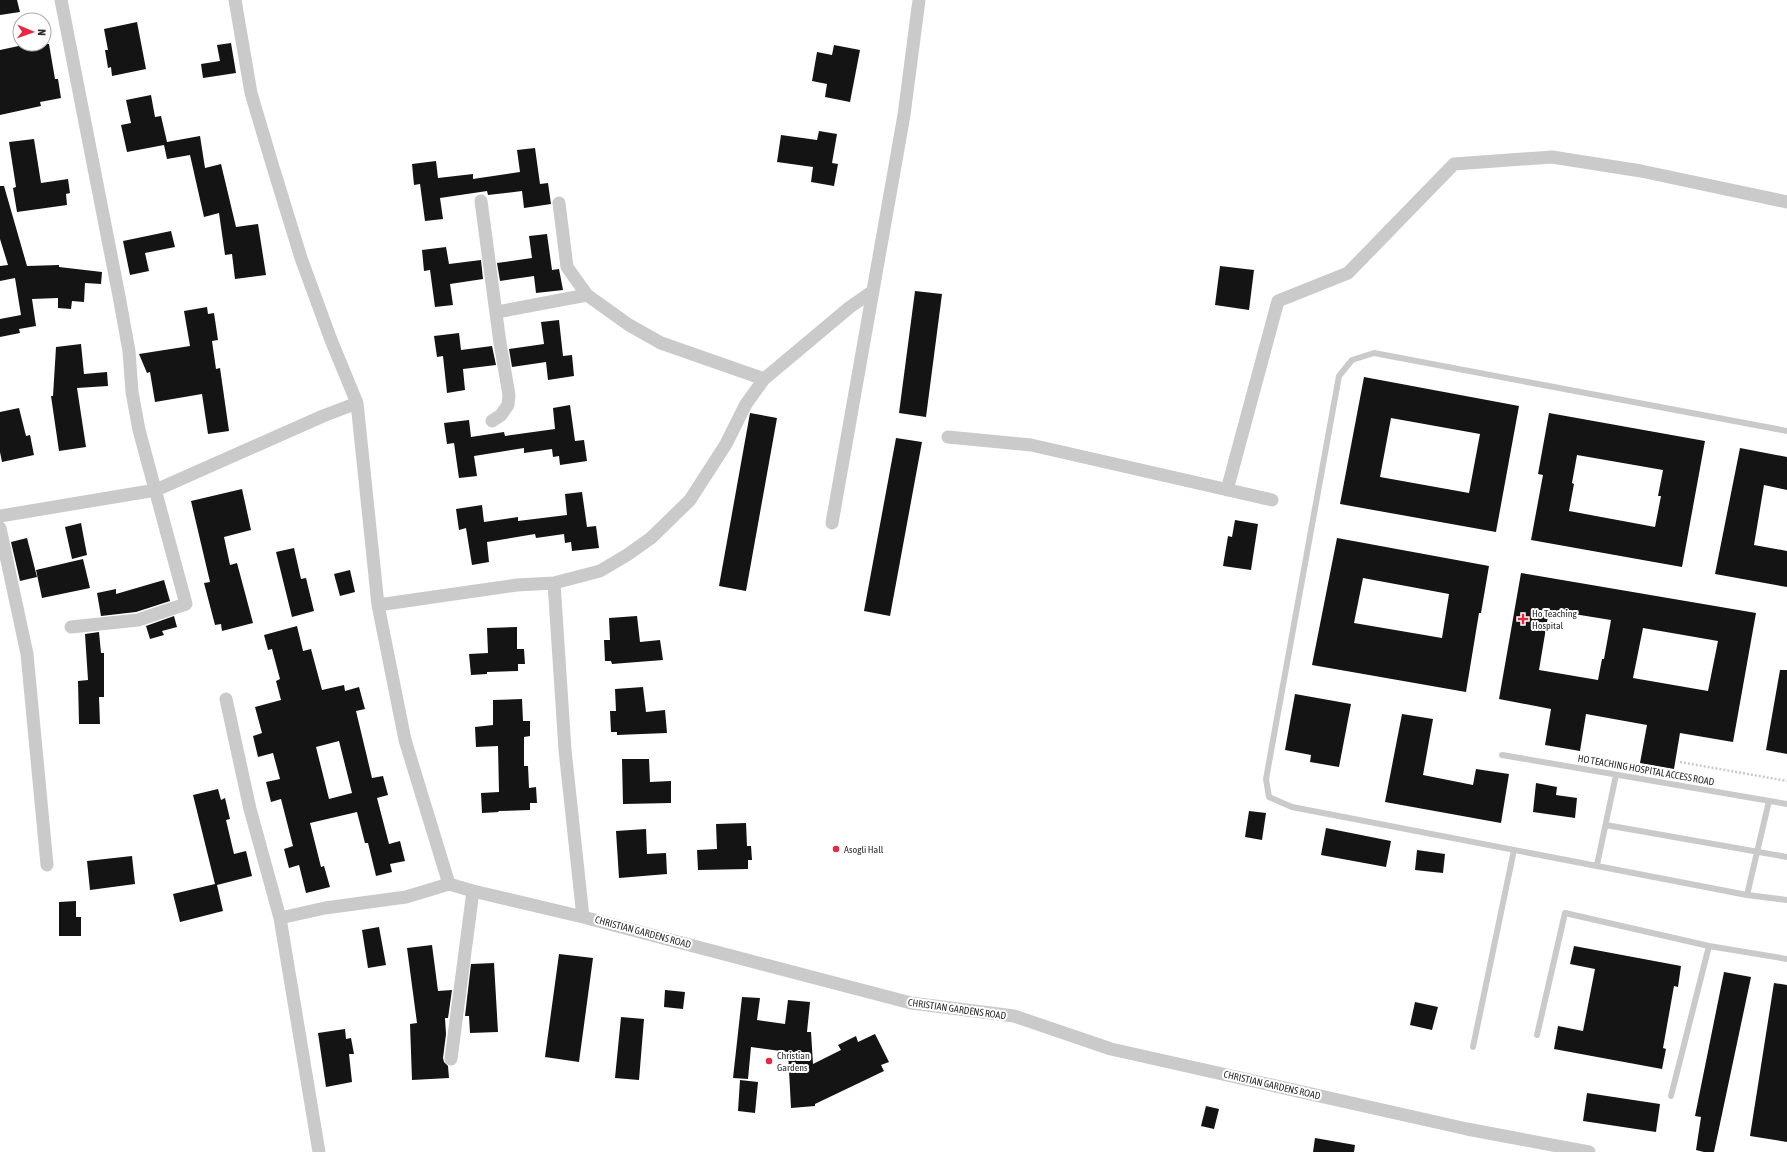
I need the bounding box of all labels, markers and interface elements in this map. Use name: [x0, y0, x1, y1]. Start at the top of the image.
north arrow: [12, 12, 52, 52]
text: N: [36, 29, 48, 36]
place label: Ho Teaching Hospital: [1532, 608, 1578, 631]
marker: Ho Teaching Hospital: [1517, 613, 1529, 625]
street label: HO TEACHING HOSPITAL ACCESS ROAD: [1577, 753, 1715, 788]
marker: Asogli Hall: [831, 844, 841, 854]
place label: Asogli Hall: [844, 844, 884, 855]
street label: CHRISTIAN GARDENS ROAD: [594, 914, 693, 950]
street label: CHRISTIAN GARDENS ROAD: [907, 997, 1007, 1021]
place label: Christian Gardens: [777, 1050, 810, 1073]
marker: Christian Gardens: [764, 1056, 774, 1066]
street label: CHRISTIAN GARDENS ROAD: [1223, 1069, 1322, 1102]

